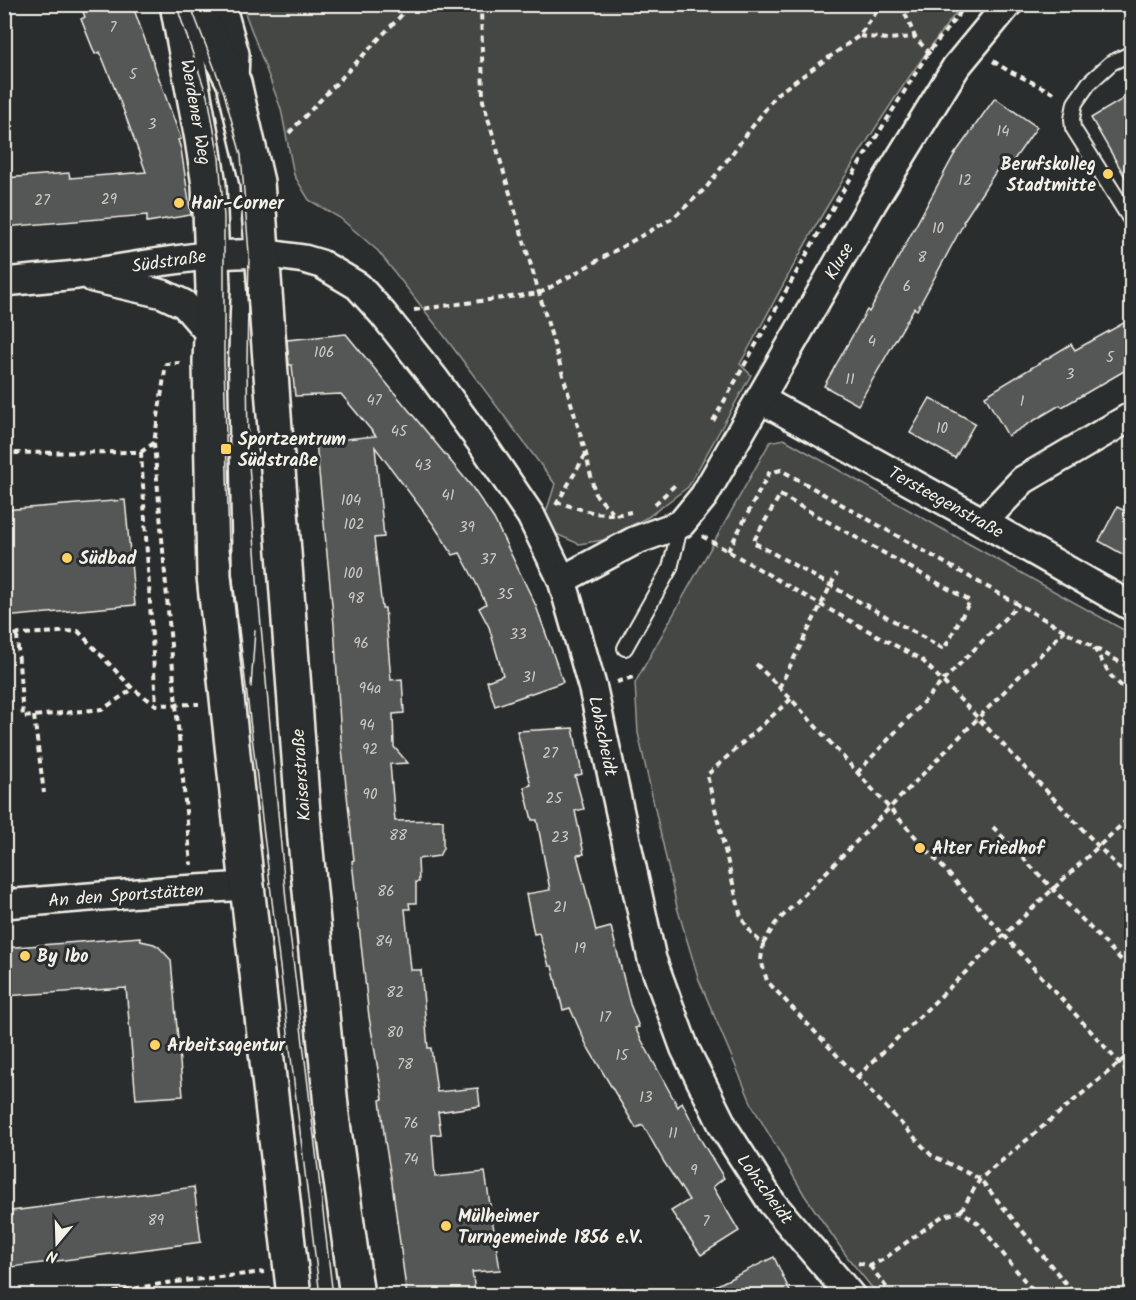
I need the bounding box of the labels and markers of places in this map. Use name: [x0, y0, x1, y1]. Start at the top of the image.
place label: Berufskolleg Stadtmitte: [1000, 151, 1096, 201]
marker: Berufskolleg Stadtmitte: [1101, 167, 1115, 181]
place label: Hair-Corner: [191, 190, 285, 219]
marker: Hair-Corner: [172, 196, 186, 210]
place label: Sportzentrum Südstraße: [238, 426, 346, 476]
marker: Sportzentrum Südstraße: [219, 442, 233, 456]
place label: Südbad: [79, 545, 137, 574]
marker: Südbad: [60, 551, 74, 565]
place label: Alter Friedhof: [932, 835, 1046, 864]
marker: Alter Friedhof: [913, 841, 927, 855]
place label: By Ibo: [37, 943, 89, 972]
marker: By Ibo: [18, 949, 32, 963]
place label: Arbeitsagentur: [167, 1032, 287, 1061]
marker: Arbeitsagentur: [148, 1038, 162, 1052]
place label: Mülheimer Turngemeinde 1856 e.V.: [458, 1203, 643, 1253]
marker: Mülheimer Turngemeinde 1856 e.V.: [439, 1219, 453, 1233]

